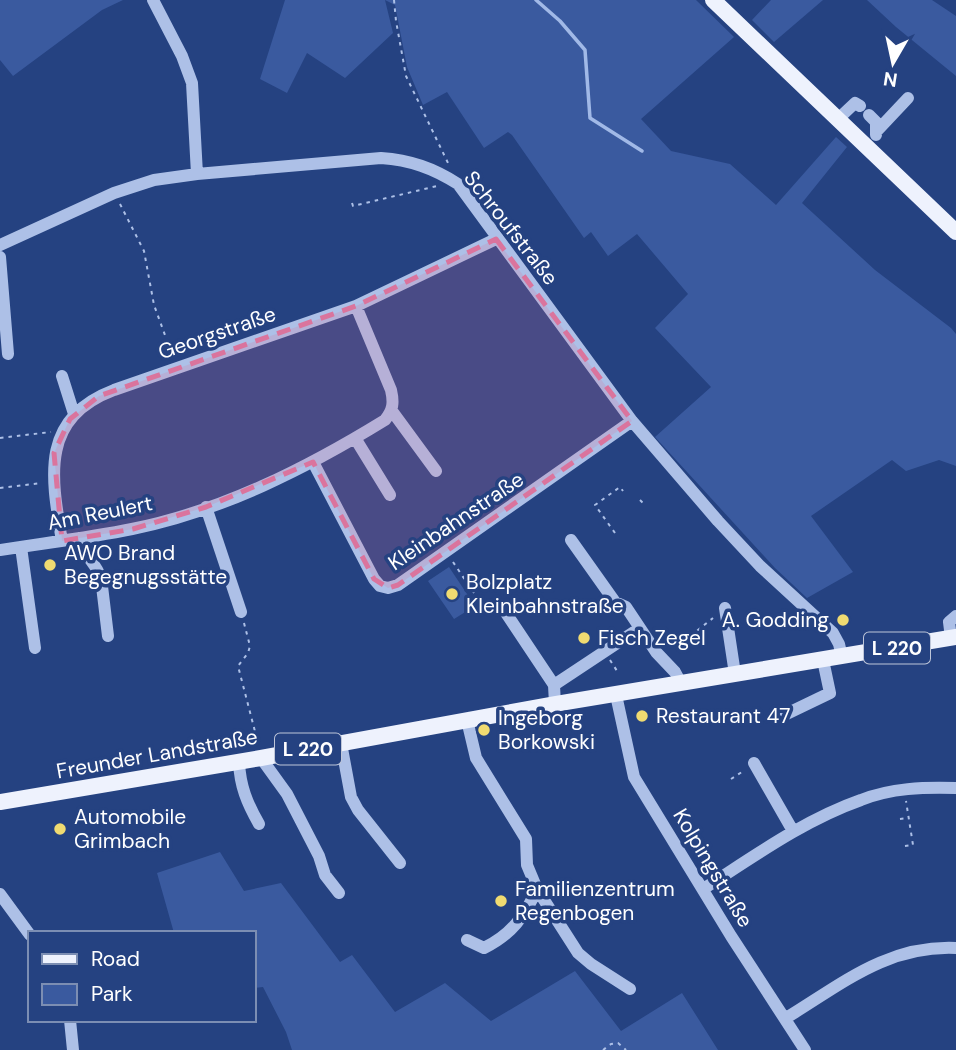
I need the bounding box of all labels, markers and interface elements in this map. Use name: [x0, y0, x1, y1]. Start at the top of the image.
north arrow: [858, 28, 928, 98]
text: N: [882, 66, 899, 93]
street label: Schroufstraße: [458, 165, 565, 291]
street label: Georgstraße: [154, 300, 280, 366]
street label: Kleinbahnstraße: [383, 465, 529, 577]
street label: Am Reulert: [45, 489, 155, 537]
place label: AWO Brand Begegnugsstätte: [64, 539, 227, 591]
marker: AWO Brand Begegnugsstätte: [42, 557, 58, 573]
place label: Bolzplatz Kleinbahnstraße: [466, 568, 624, 620]
marker: Bolzplatz Kleinbahnstraße: [444, 586, 460, 602]
place label: A. Godding: [722, 606, 829, 634]
marker: A. Godding: [835, 612, 851, 628]
place label: Fisch Zegel: [598, 624, 706, 652]
marker: Fisch Zegel: [576, 630, 592, 646]
road number: L 220: [864, 632, 930, 664]
place label: Restaurant 47: [656, 702, 791, 730]
place label: Ingeborg Borkowski: [498, 704, 595, 756]
marker: Restaurant 47: [634, 708, 650, 724]
marker: Ingeborg Borkowski: [476, 722, 492, 738]
street label: Freunder Landstraße: [54, 723, 260, 785]
road number: L 220: [275, 734, 341, 764]
place label: Automobile Grimbach: [74, 803, 186, 855]
street label: Kolpingstraße: [667, 803, 759, 933]
marker: Automobile Grimbach: [52, 821, 68, 837]
place label: Familienzentrum Regenbogen: [515, 875, 675, 927]
marker: Familienzentrum Regenbogen: [493, 893, 509, 909]
legend: [28, 931, 256, 1022]
text: Road: [91, 945, 140, 973]
text: Park: [91, 980, 133, 1008]

